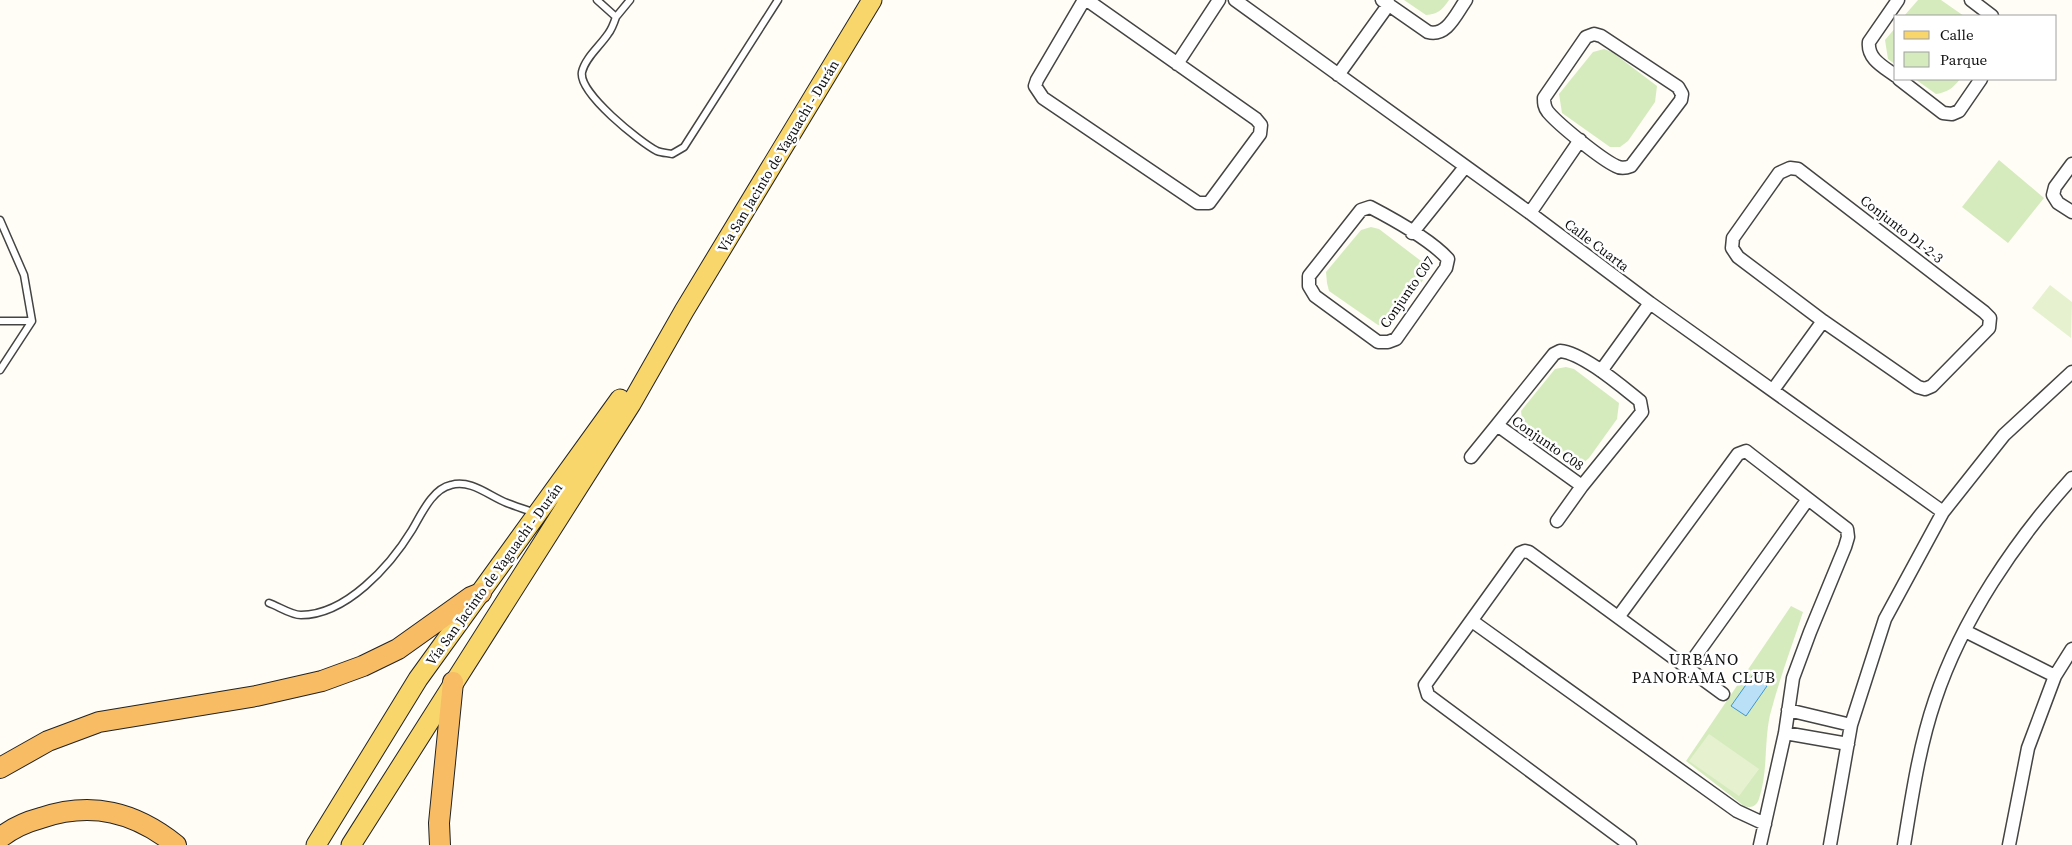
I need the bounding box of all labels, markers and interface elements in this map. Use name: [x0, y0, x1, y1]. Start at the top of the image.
legend: [1894, 15, 2057, 80]
text: Calle: [1940, 24, 1974, 45]
text: Parque: [1940, 49, 1988, 70]
street label: Vía San Jacinto de Yaguachi - Durán: [712, 56, 844, 256]
street label: Conjunto D1-2-3: [1856, 190, 1948, 268]
street label: Calle Cuarta: [1560, 214, 1634, 277]
street label: Conjunto C07: [1375, 252, 1439, 332]
street label: Conjunto C08: [1508, 411, 1588, 475]
street label: Vía San Jacinto de Yaguachi - Durán: [421, 478, 567, 669]
district label: URBANO PANORAMA CLUB: [1632, 648, 1776, 688]

